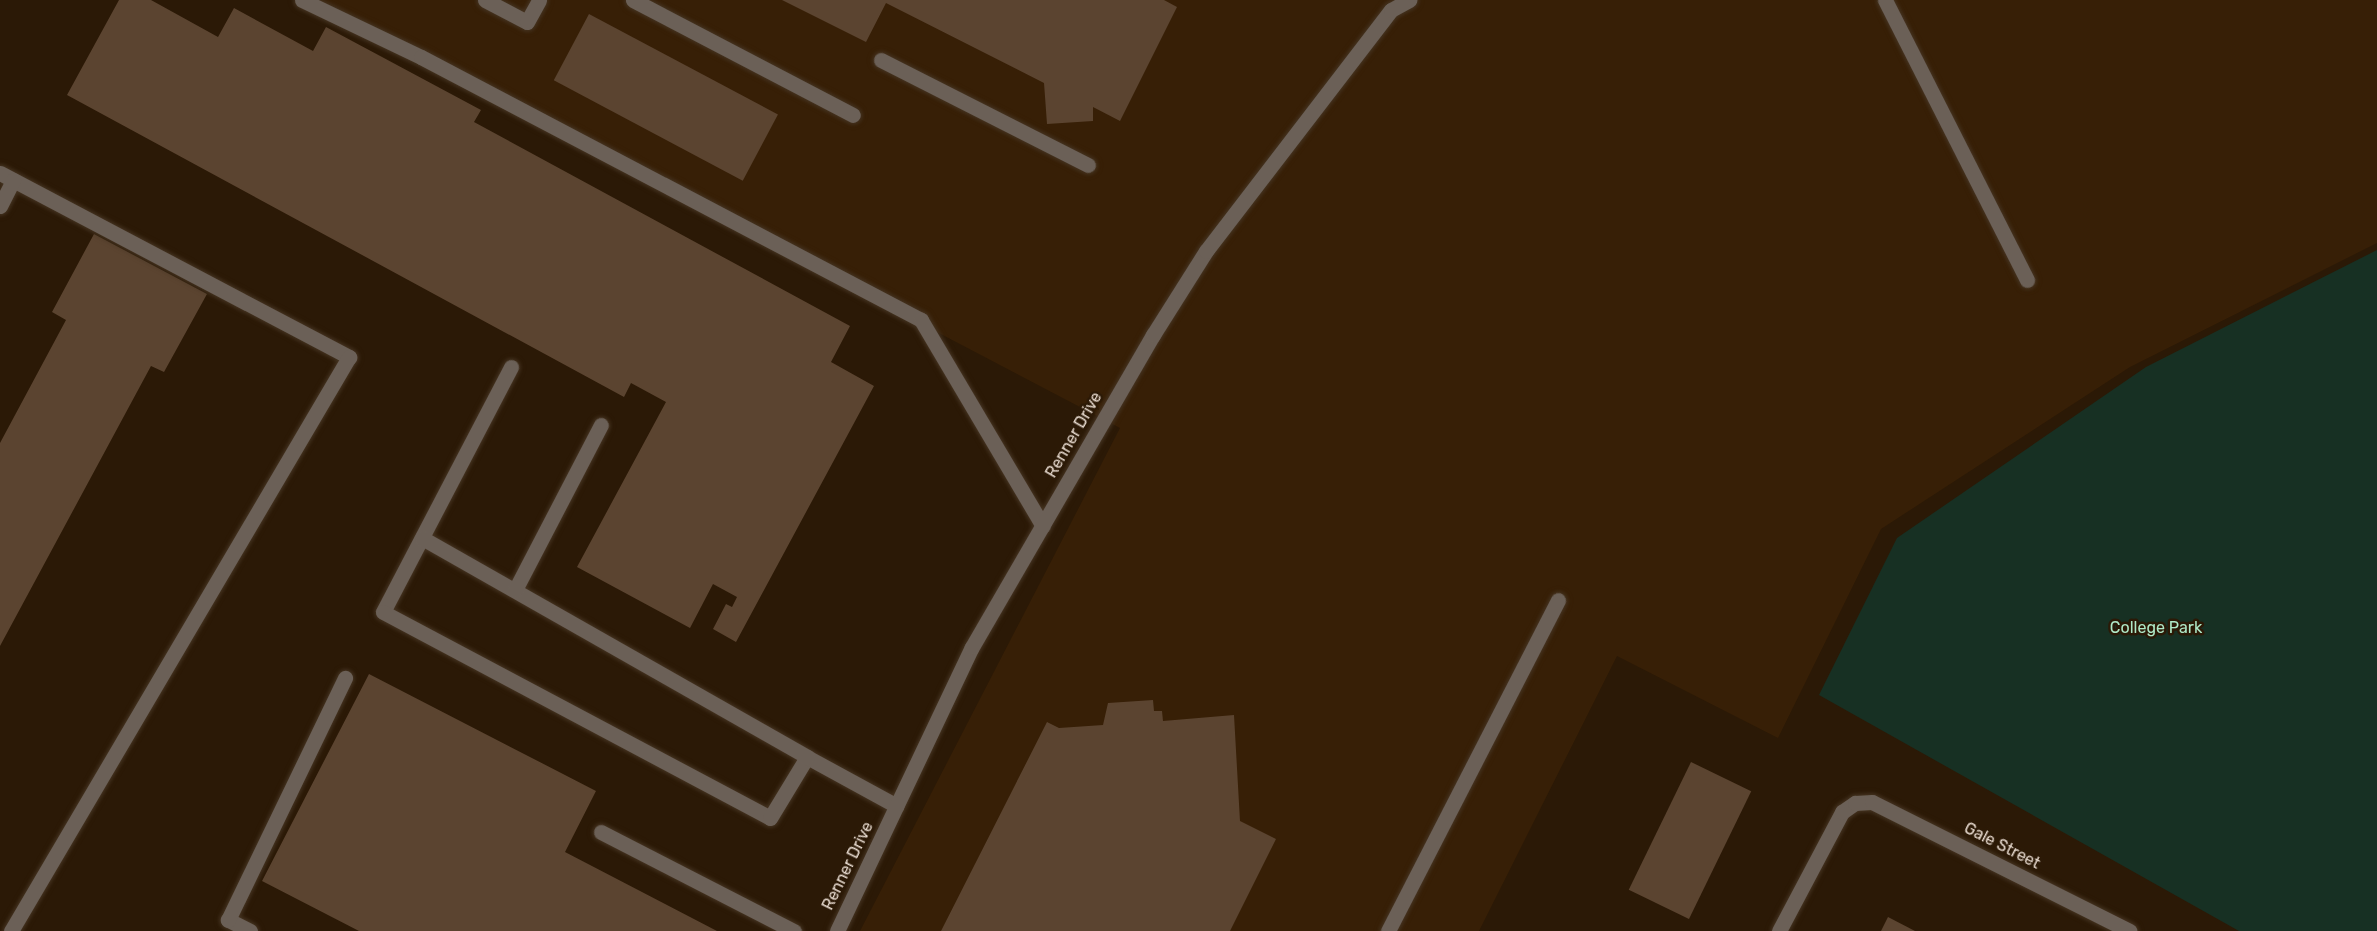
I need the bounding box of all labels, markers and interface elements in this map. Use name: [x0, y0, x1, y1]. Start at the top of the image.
street label: Renner Drive: [1042, 389, 1106, 481]
park label: College Park: [2110, 618, 2202, 638]
street label: Renner Drive: [818, 819, 878, 913]
street label: Gale Street: [1961, 819, 2043, 873]

